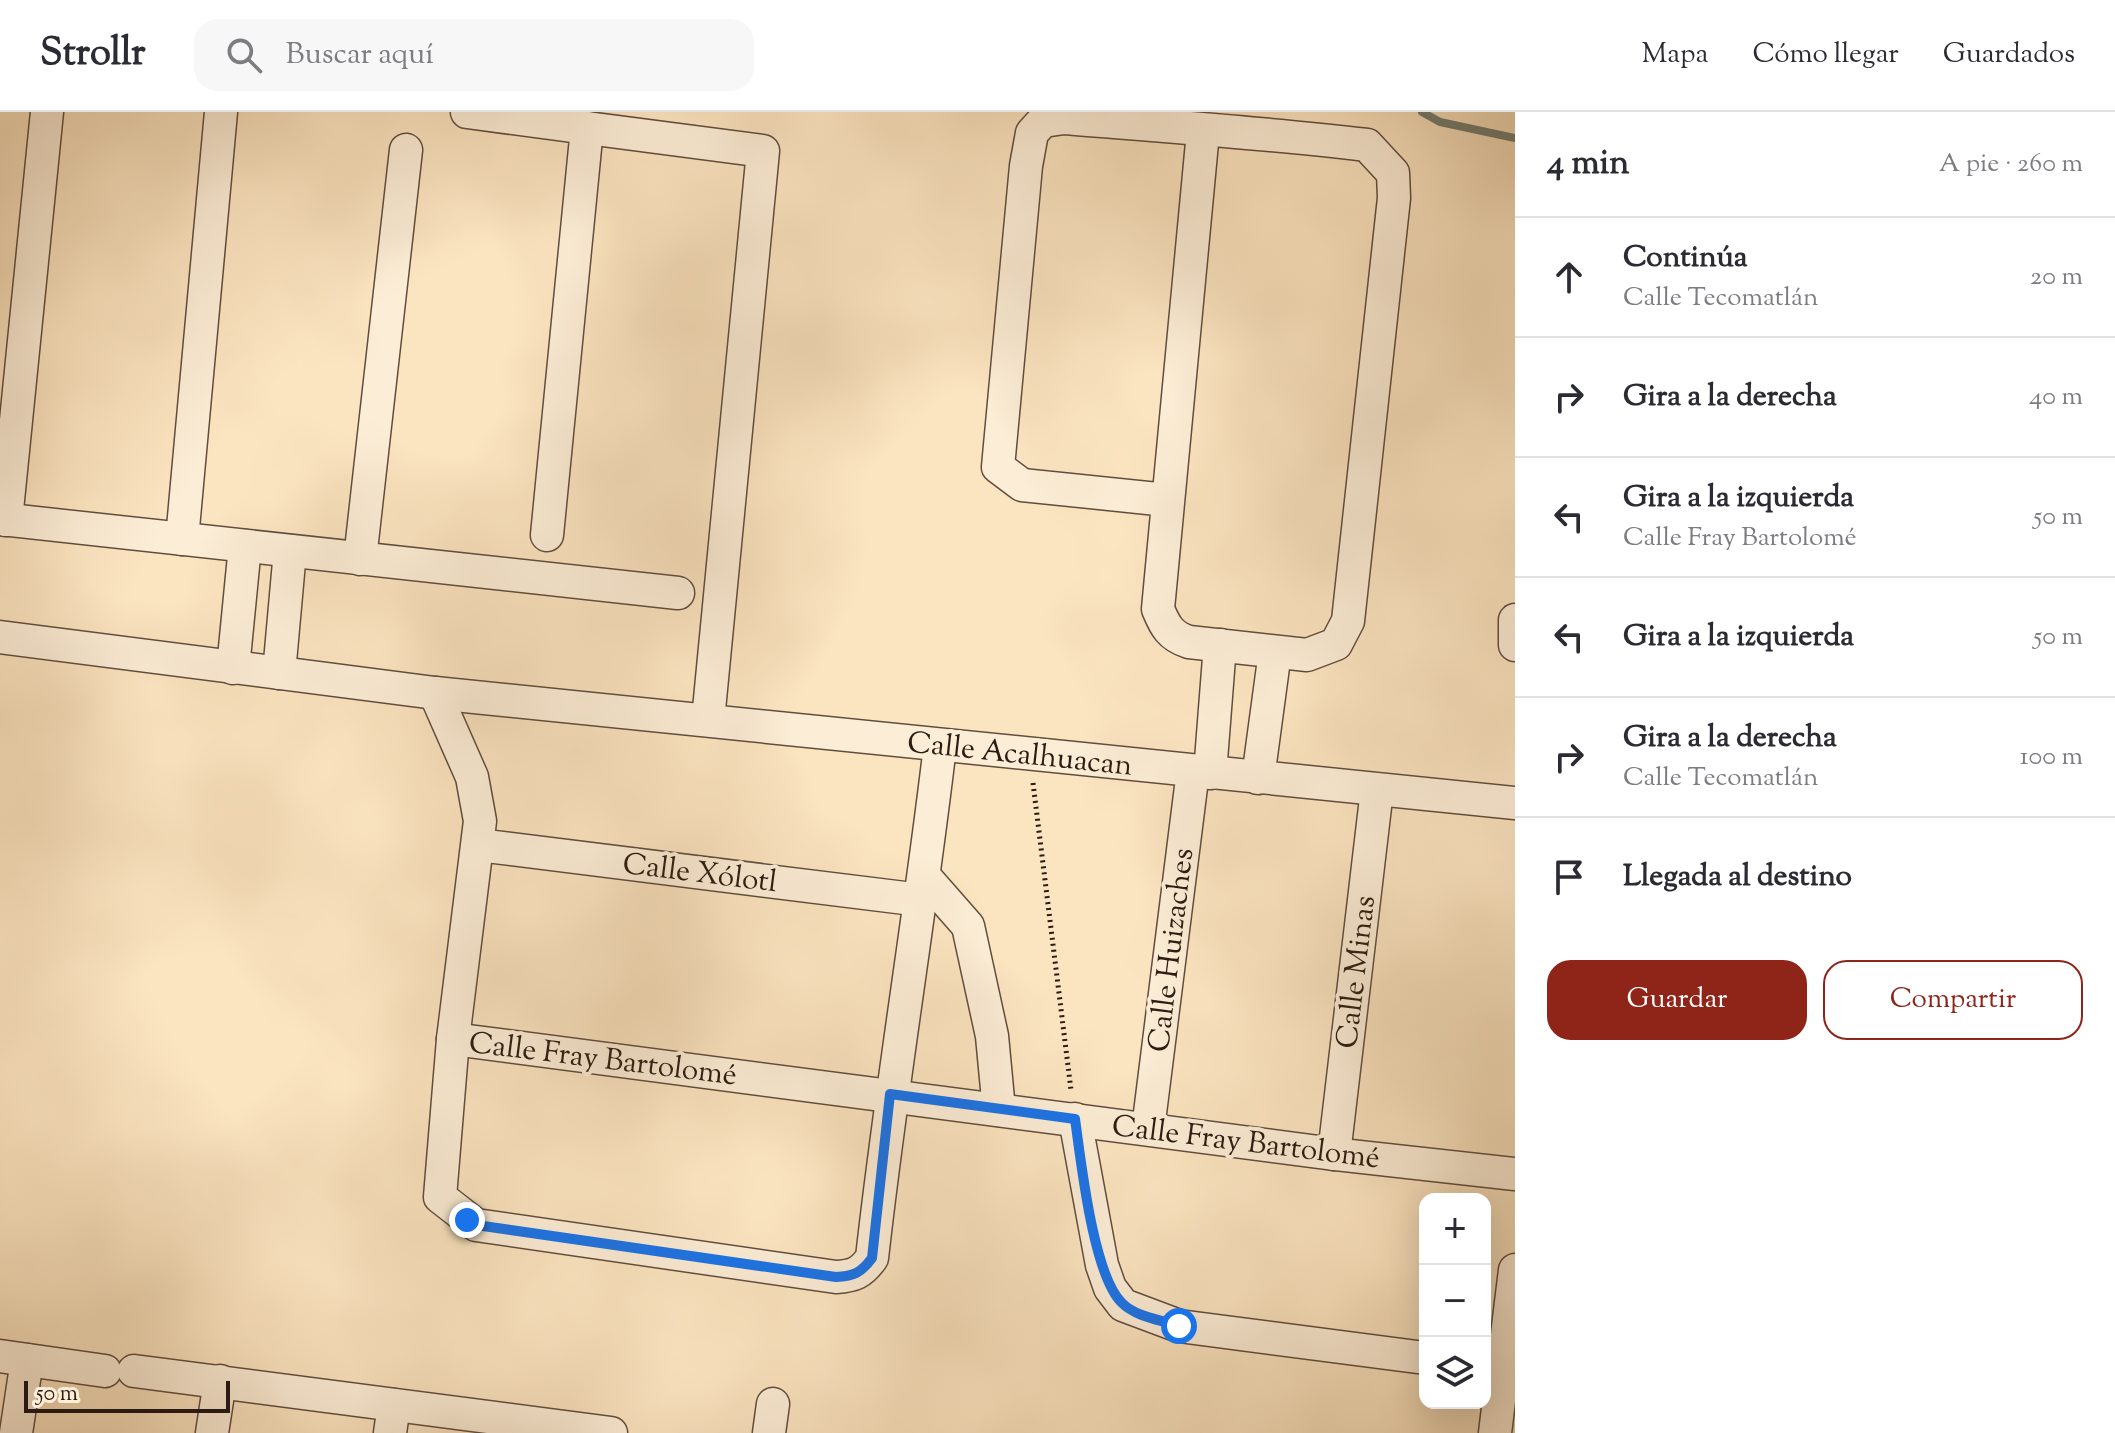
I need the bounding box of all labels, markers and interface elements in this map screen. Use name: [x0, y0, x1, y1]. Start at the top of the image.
search box: [194, 19, 754, 91]
text: Strollr: [40, 28, 146, 82]
icon: search: [222, 33, 266, 77]
text: Buscar aquí: [286, 34, 434, 77]
text: Mapa: [1642, 35, 1708, 75]
text: Cómo llegar: [1752, 35, 1899, 75]
text: Guardados: [1943, 35, 2075, 75]
text: 4 min: [1547, 140, 1629, 189]
text: A pie · 260 m: [1939, 146, 2083, 183]
text: Continúa: [1623, 237, 1748, 280]
icon: ahead: [1547, 255, 1591, 299]
text: 20 m: [2030, 259, 2083, 296]
text: Calle Tecomatlán: [1623, 280, 1818, 317]
icon: right: [1547, 375, 1591, 419]
text: Gira a la derecha: [1623, 376, 1837, 419]
text: 40 m: [2029, 379, 2083, 416]
text: Gira a la izquierda: [1623, 477, 1854, 520]
icon: left: [1547, 495, 1591, 539]
text: 50 m: [2033, 499, 2083, 536]
text: Calle Fray Bartolomé: [1623, 520, 1857, 557]
icon: left: [1547, 615, 1591, 659]
text: Gira a la izquierda: [1623, 616, 1854, 659]
text: 50 m: [2033, 619, 2083, 656]
text: Gira a la derecha: [1623, 717, 1837, 760]
street label: Calle Acalhuacan: [905, 722, 1135, 789]
icon: right: [1547, 735, 1591, 779]
text: 100 m: [2020, 739, 2083, 776]
text: Calle Tecomatlán: [1623, 760, 1818, 797]
street label: Calle Xólotl: [620, 844, 779, 905]
street label: Calle Huizaches: [1139, 846, 1206, 1055]
icon: arrive: [1547, 855, 1591, 899]
text: Llegada al destino: [1623, 856, 1852, 899]
street label: Calle Minas: [1327, 893, 1388, 1051]
button: Guardar: [1547, 960, 1807, 1040]
button: Compartir: [1823, 960, 2083, 1040]
street label: Calle Fray Bartolomé: [466, 1023, 739, 1098]
street label: Calle Fray Bartolomé: [1109, 1106, 1382, 1181]
map controls: [1419, 1193, 1491, 1409]
button: +: [1419, 1193, 1491, 1265]
route end: [449, 1202, 485, 1238]
button: −: [1419, 1265, 1491, 1337]
route start: [1161, 1308, 1197, 1344]
button: layers: [1419, 1337, 1491, 1409]
scale bar: [24, 1377, 230, 1413]
text: 50 m: [36, 1379, 78, 1411]

